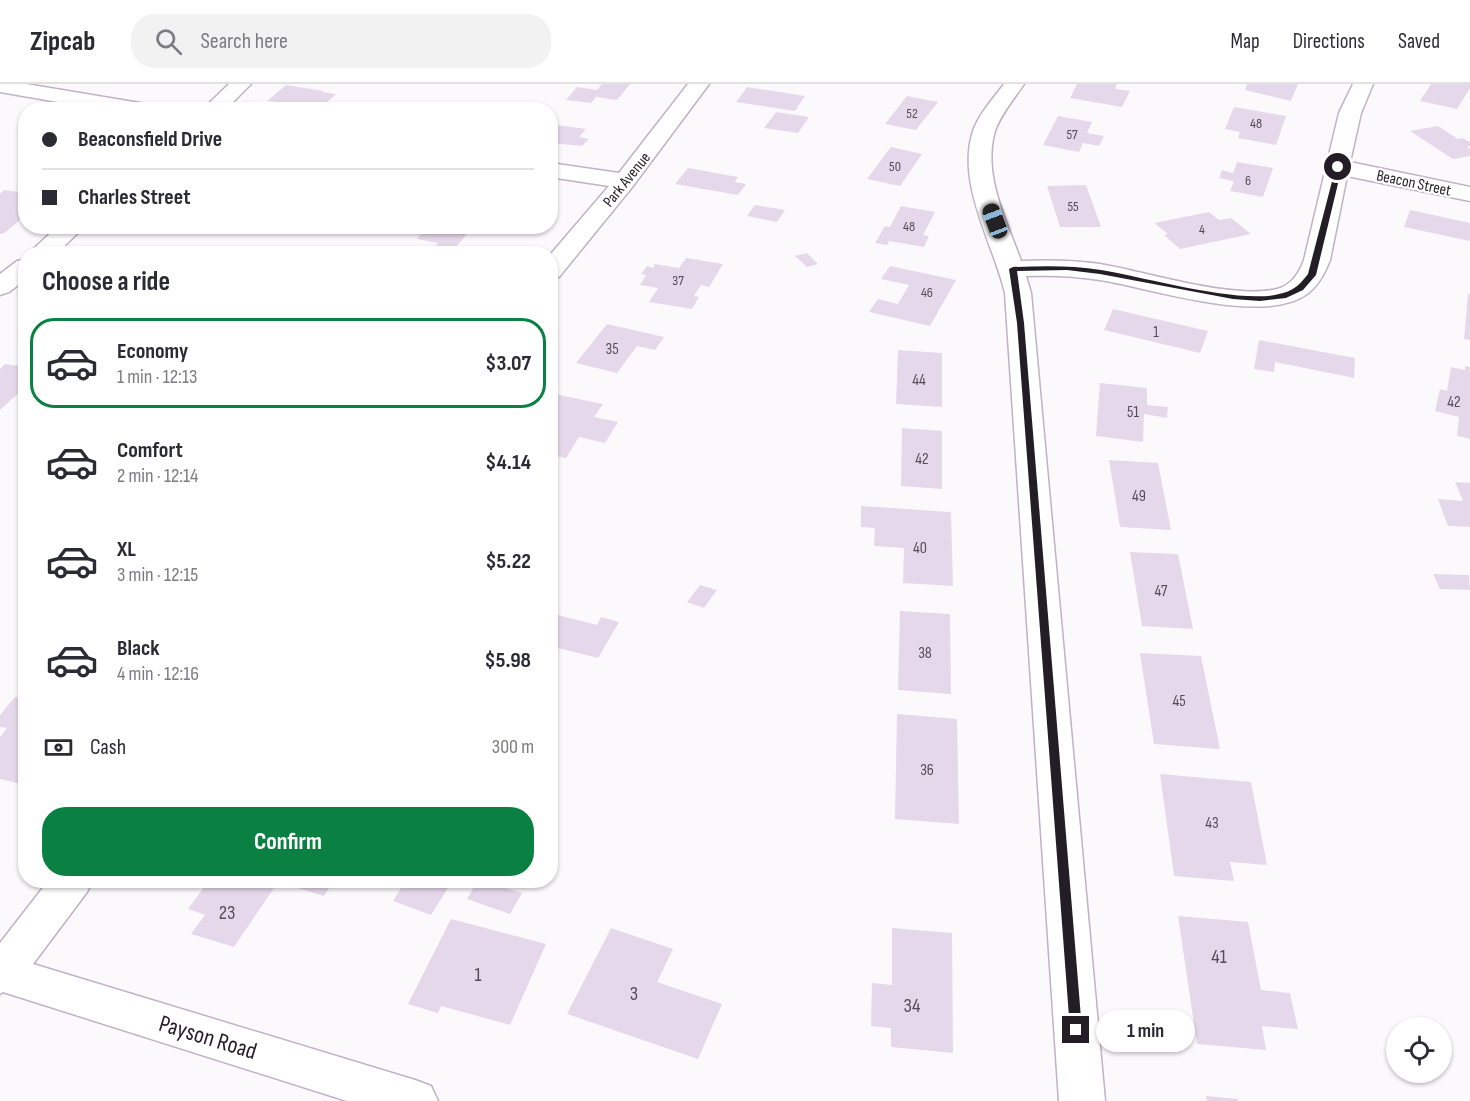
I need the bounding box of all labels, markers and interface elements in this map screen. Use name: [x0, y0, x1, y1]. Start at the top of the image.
search box: [131, 14, 551, 68]
text: Zipcab: [30, 25, 95, 58]
icon: search: [152, 25, 185, 58]
text: Search here: [200, 28, 288, 55]
text: Map: [1230, 29, 1260, 54]
text: Directions: [1293, 29, 1365, 54]
text: Saved: [1398, 29, 1440, 54]
house number: 52: [906, 105, 918, 122]
house number: 48: [1250, 115, 1262, 132]
text: Beaconsfield Drive: [78, 126, 222, 153]
house number: 57: [1066, 126, 1078, 143]
street label: Park Avenue: [599, 149, 655, 211]
route start: [1324, 153, 1351, 180]
house number: 50: [889, 158, 901, 175]
street label: Beacon Street: [1375, 166, 1453, 201]
house number: 6: [1245, 172, 1251, 189]
text: Charles Street: [78, 184, 190, 211]
house number: 55: [1067, 198, 1079, 215]
car: [980, 201, 1010, 241]
house number: 48: [903, 218, 915, 235]
house number: 4: [1199, 221, 1205, 238]
text: Choose a ride: [42, 266, 170, 298]
house number: 37: [672, 272, 684, 289]
house number: 46: [921, 284, 933, 301]
house number: 1: [1153, 323, 1159, 342]
icon: car: [45, 336, 99, 390]
text: Economy: [117, 338, 188, 365]
house number: 35: [605, 340, 619, 359]
text: $3.07: [485, 350, 531, 377]
text: 1 min · 12:13: [117, 365, 197, 389]
house number: 44: [912, 371, 926, 390]
house number: 42: [1447, 393, 1461, 412]
house number: 51: [1127, 403, 1139, 422]
icon: car: [45, 435, 99, 489]
text: Comfort: [117, 437, 183, 464]
text: $4.14: [485, 449, 531, 476]
house number: 42: [915, 450, 929, 469]
text: 2 min · 12:14: [117, 464, 198, 488]
house number: 49: [1132, 487, 1146, 506]
icon: car: [45, 534, 99, 588]
text: XL: [117, 536, 136, 563]
house number: 40: [913, 539, 927, 558]
text: $5.22: [485, 548, 531, 575]
text: 3 min · 12:15: [117, 563, 198, 587]
house number: 47: [1155, 582, 1168, 601]
icon: car: [45, 633, 99, 687]
text: Black: [117, 635, 159, 662]
house number: 38: [918, 644, 932, 663]
text: $5.98: [485, 647, 531, 674]
text: 4 min · 12:16: [117, 662, 199, 686]
house number: 45: [1172, 692, 1186, 711]
icon: cash: [42, 731, 75, 764]
text: Cash: [90, 734, 126, 761]
text: 300 m: [492, 735, 534, 759]
house number: 36: [920, 761, 934, 780]
button: Confirm: [42, 807, 534, 876]
house number: 43: [1205, 814, 1219, 833]
house number: 23: [219, 901, 235, 925]
house number: 41: [1211, 945, 1227, 969]
house number: 1: [475, 963, 482, 987]
house number: 3: [630, 982, 638, 1006]
house number: 34: [904, 994, 920, 1018]
street label: Payson Road: [155, 1009, 260, 1066]
callout: 1 min: [1097, 1009, 1196, 1051]
route end: [1062, 1016, 1089, 1043]
map controls: [1386, 1017, 1452, 1083]
button: locate: [1386, 1017, 1452, 1083]
text: 1 min: [1127, 1019, 1164, 1043]

